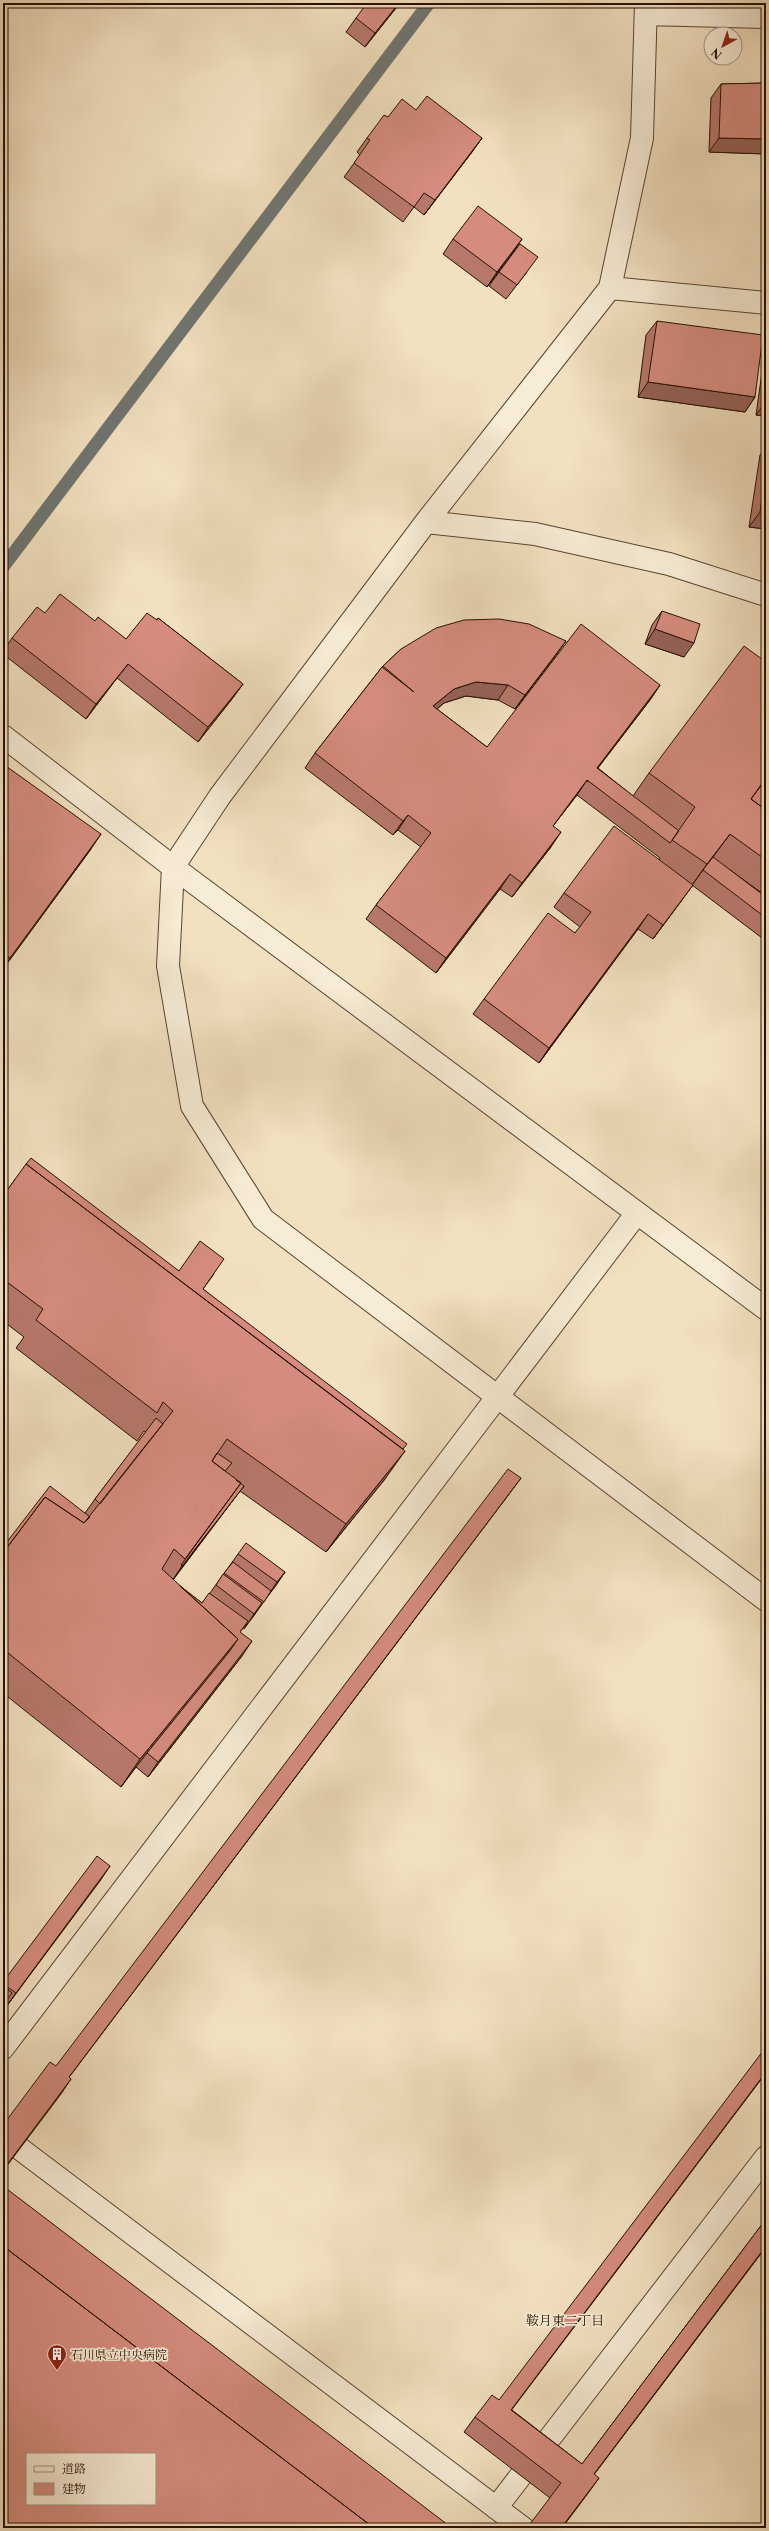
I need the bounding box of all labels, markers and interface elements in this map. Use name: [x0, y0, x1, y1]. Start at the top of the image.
north arrow: [703, 26, 743, 66]
text: N: [708, 45, 725, 62]
district label: 鞍月東二丁目: [526, 2312, 604, 2328]
building icon: 石川県立中央病院: [46, 2343, 68, 2371]
place label: 石川県立中央病院: [71, 2347, 167, 2362]
legend: [26, 2453, 156, 2505]
text: 道路: [62, 2461, 86, 2476]
text: 建物: [62, 2481, 86, 2496]

